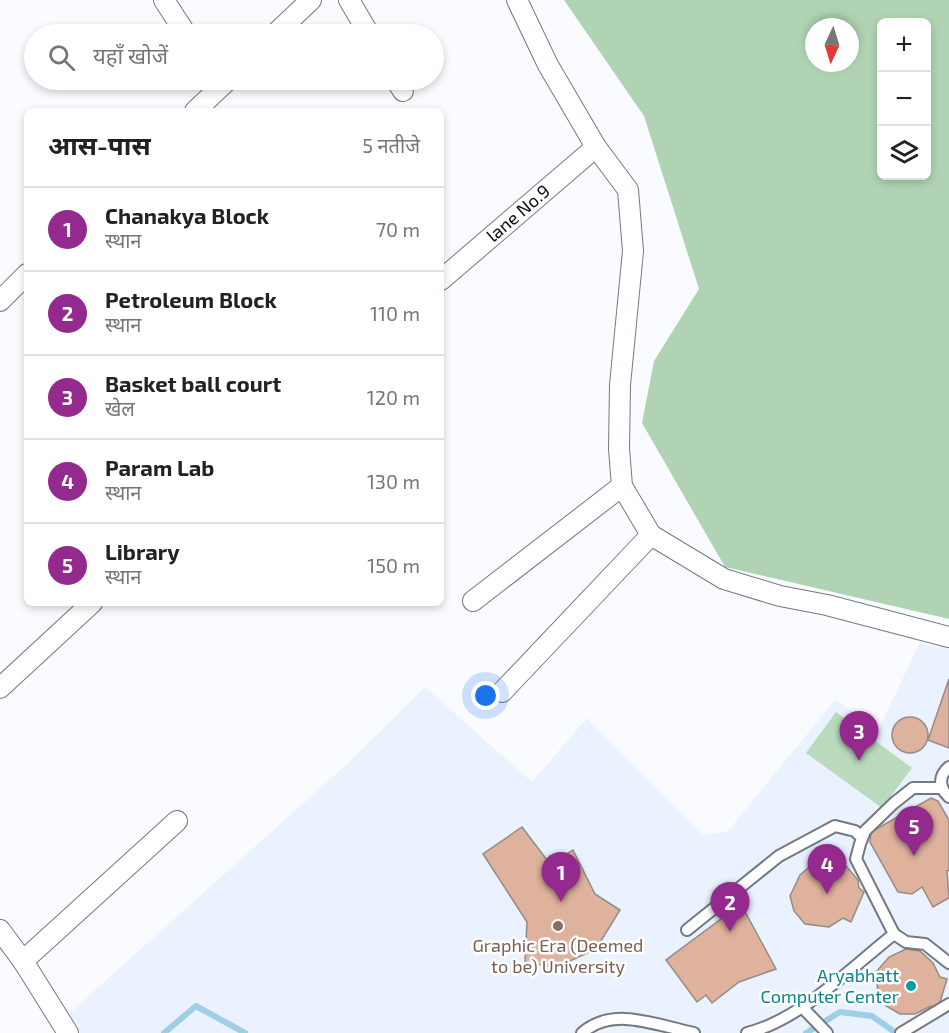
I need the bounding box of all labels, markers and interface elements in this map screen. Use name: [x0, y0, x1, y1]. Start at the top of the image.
north arrow: [805, 18, 859, 72]
map controls: [877, 18, 931, 180]
button: +: [877, 18, 931, 72]
search box: [24, 24, 444, 90]
icon: search: [45, 41, 78, 74]
text: यहाँ खोजें: [93, 42, 168, 68]
button: −: [877, 72, 931, 126]
button: layers: [877, 126, 931, 180]
text: आस-पास: [48, 129, 151, 160]
text: 5 नतीजे: [362, 133, 420, 157]
street label: lane No.9: [481, 179, 554, 246]
text: Chanakya Block: [105, 202, 269, 228]
text: 1: [63, 217, 72, 241]
text: 70 m: [376, 217, 420, 241]
text: स्थान: [105, 228, 141, 252]
text: Petroleum Block: [105, 286, 277, 312]
text: 2: [62, 301, 73, 325]
text: 110 m: [370, 301, 420, 325]
text: स्थान: [105, 312, 141, 336]
text: Basket ball court: [105, 370, 281, 396]
text: 3: [62, 385, 73, 409]
text: 120 m: [367, 385, 420, 409]
text: खेल: [105, 396, 135, 420]
text: Param Lab: [105, 454, 214, 480]
text: 4: [61, 469, 74, 493]
text: 130 m: [367, 469, 420, 493]
text: स्थान: [105, 480, 141, 504]
text: Library: [105, 538, 180, 564]
text: 5: [62, 553, 73, 577]
text: 150 m: [367, 553, 420, 577]
text: स्थान: [105, 564, 141, 588]
your location: [471, 681, 500, 710]
pin: 3: [840, 712, 878, 761]
pin: 5: [894, 806, 934, 856]
pin: 4: [808, 844, 846, 894]
pin: 1: [542, 852, 580, 902]
pin: 2: [710, 882, 750, 932]
marker: Graphic Era (Deemed to be) University: [551, 919, 565, 933]
place label: Graphic Era (Deemed to be) University: [473, 934, 643, 977]
place label: Aryabhatt Computer Center: [761, 964, 899, 1007]
marker: Aryabhatt Computer Center: [904, 979, 918, 993]

